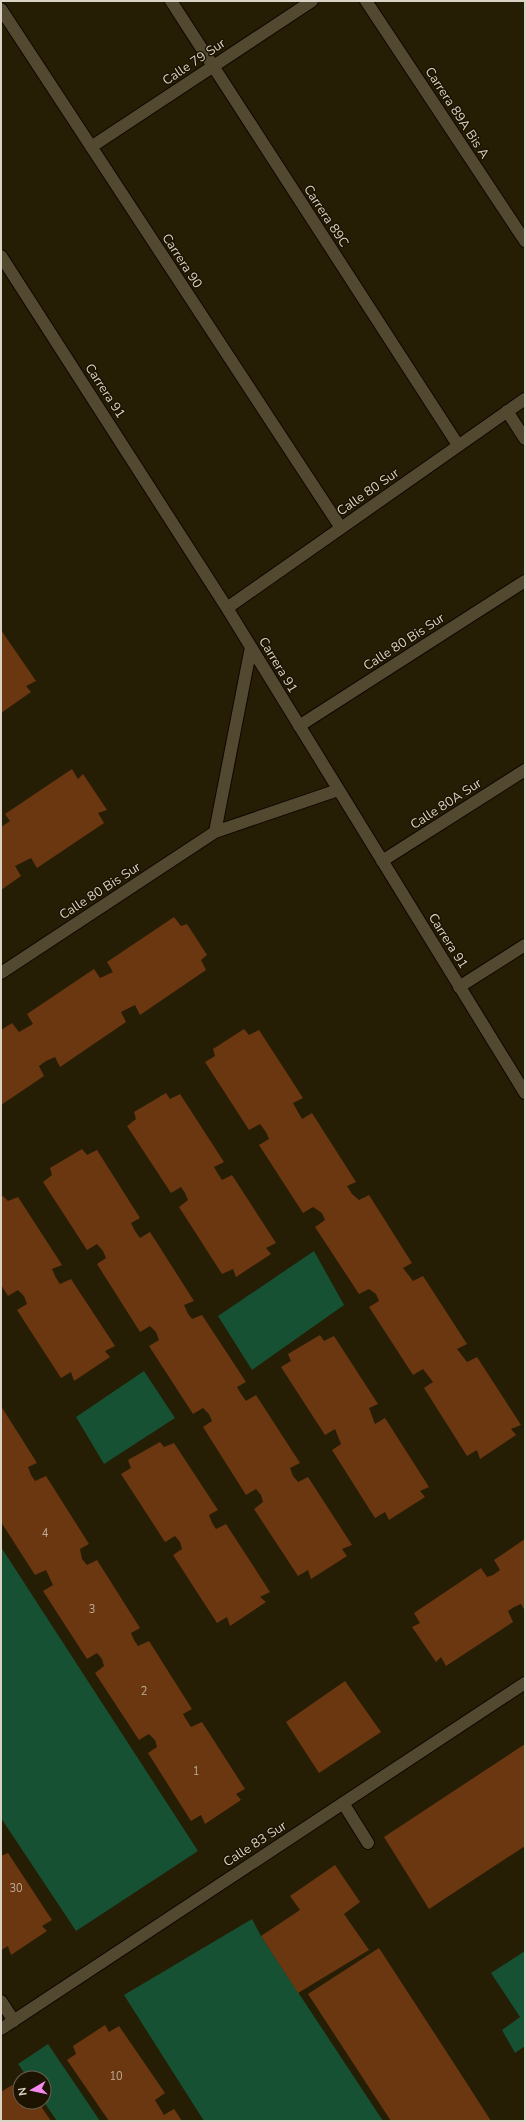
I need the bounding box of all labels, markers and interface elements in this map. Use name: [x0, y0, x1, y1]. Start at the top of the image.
street label: Calle 79 Sur: [159, 34, 229, 90]
street label: Carrera 89A Bis A: [421, 64, 494, 163]
street label: Carrera 89C: [299, 181, 353, 251]
street label: Carrera 90: [158, 230, 207, 292]
street label: Carrera 91: [81, 360, 129, 422]
street label: Calle 80 Sur: [333, 464, 403, 520]
street label: Calle 80 Bis Sur: [360, 609, 448, 675]
street label: Carrera 91: [254, 634, 302, 696]
street label: Calle 80A Sur: [407, 774, 485, 834]
street label: Calle 80 Bis Sur: [56, 858, 144, 924]
street label: Carrera 91: [424, 910, 472, 972]
house number: 4: [42, 1526, 49, 1541]
house number: 3: [89, 1602, 95, 1617]
house number: 2: [141, 1684, 147, 1699]
house number: 1: [193, 1764, 199, 1779]
street label: Calle 83 Sur: [220, 1817, 290, 1871]
house number: 30: [9, 1881, 23, 1896]
house number: 10: [109, 2069, 123, 2084]
north arrow: [12, 2070, 52, 2110]
text: N: [15, 2086, 31, 2097]

